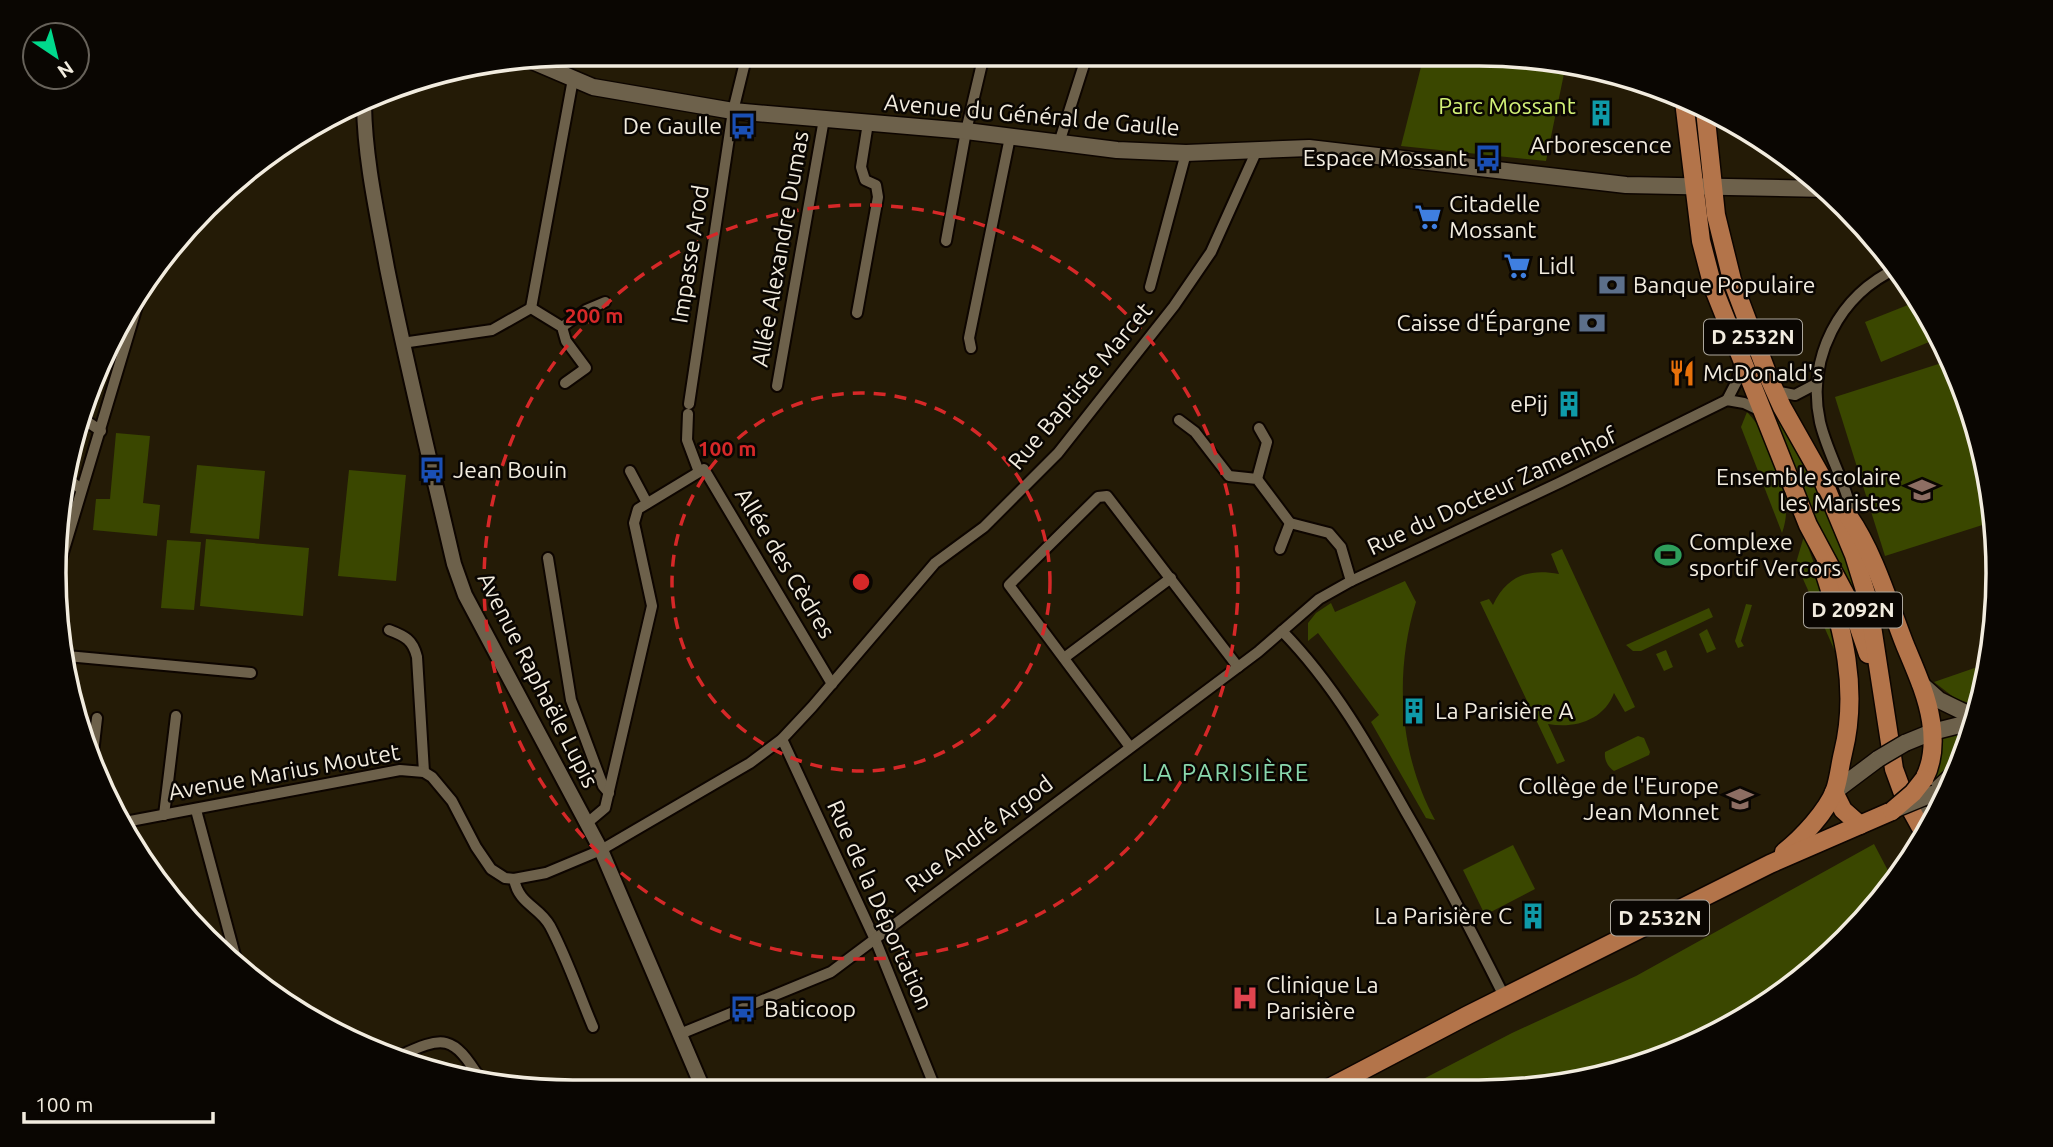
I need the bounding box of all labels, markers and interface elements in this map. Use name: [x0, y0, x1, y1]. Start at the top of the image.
north arrow: [21, 21, 91, 91]
text: N: [54, 57, 78, 83]
street label: Avenue du Général de Gaulle: [883, 89, 1181, 140]
park label: Parc Mossant: [1438, 93, 1576, 118]
building icon: Arborescence: [1586, 98, 1616, 128]
bus stop icon: De Gaulle: [728, 111, 758, 141]
place label: De Gaulle: [623, 113, 722, 138]
street label: Allée Alexandre Dumas: [746, 129, 813, 369]
place label: Arborescence: [1530, 132, 1672, 157]
bus stop icon: Espace Mossant: [1473, 143, 1503, 173]
place label: Espace Mossant: [1303, 145, 1467, 170]
street label: Impasse Arod: [666, 183, 713, 325]
place label: Citadelle Mossant: [1449, 191, 1540, 242]
supermarket icon: Citadelle Mossant: [1413, 202, 1443, 232]
supermarket icon: Lidl: [1502, 251, 1532, 281]
place label: Lidl: [1538, 253, 1575, 278]
bank icon: Banque Populaire: [1597, 270, 1627, 300]
place label: Banque Populaire: [1633, 272, 1816, 297]
street label: Rue Baptiste Marcet: [1003, 297, 1157, 474]
text: 200 m: [565, 303, 623, 327]
bank icon: Caisse d'Épargne: [1577, 308, 1607, 338]
place label: Caisse d'Épargne: [1397, 309, 1571, 335]
road number: D 2532N: [1704, 320, 1802, 354]
restaurant icon: McDonald's: [1667, 358, 1697, 388]
place label: McDonald's: [1703, 360, 1823, 385]
building icon: ePij: [1554, 389, 1584, 419]
place label: ePij: [1510, 391, 1548, 416]
street label: Rue du Docteur Zamenhof: [1363, 422, 1621, 559]
text: 100 m: [698, 436, 756, 460]
bus stop icon: Jean Bouin: [417, 455, 447, 485]
place label: Jean Bouin: [453, 457, 567, 482]
place label: Ensemble scolaire les Maristes: [1716, 464, 1901, 515]
school or university icon: Ensemble scolaire les Maristes: [1907, 475, 1937, 505]
street label: Allée des Cèdres: [731, 483, 840, 642]
place label: Complexe sportif Vercors: [1689, 529, 1841, 580]
sports icon: Complexe sportif Vercors: [1653, 540, 1683, 570]
street label: Avenue Raphaële Lupis: [473, 568, 604, 791]
centre of rings: [849, 570, 873, 594]
road number: D 2092N: [1804, 592, 1902, 628]
building icon: La Parisière A: [1399, 696, 1429, 726]
place label: La Parisière A: [1435, 698, 1573, 723]
street label: Avenue Marius Moutet: [166, 739, 402, 804]
district label: LA PARISIÈRE: [1142, 758, 1310, 786]
street label: Rue André Argod: [900, 770, 1057, 897]
place label: Collège de l'Europe Jean Monnet: [1518, 773, 1719, 824]
school or university icon: Collège de l'Europe Jean Monnet: [1725, 784, 1755, 814]
street label: Rue de la Déportation: [823, 796, 938, 1013]
road number: D 2532N: [1611, 900, 1709, 936]
building icon: La Parisière C: [1518, 901, 1548, 931]
place label: La Parisière C: [1374, 903, 1512, 928]
place label: Clinique La Parisière: [1266, 972, 1379, 1023]
hospital icon: Clinique La Parisière: [1230, 983, 1260, 1013]
bus stop icon: Baticoop: [728, 994, 758, 1024]
place label: Baticoop: [764, 996, 856, 1021]
scale bar: [24, 1080, 214, 1124]
text: 100 m: [35, 1092, 93, 1116]

